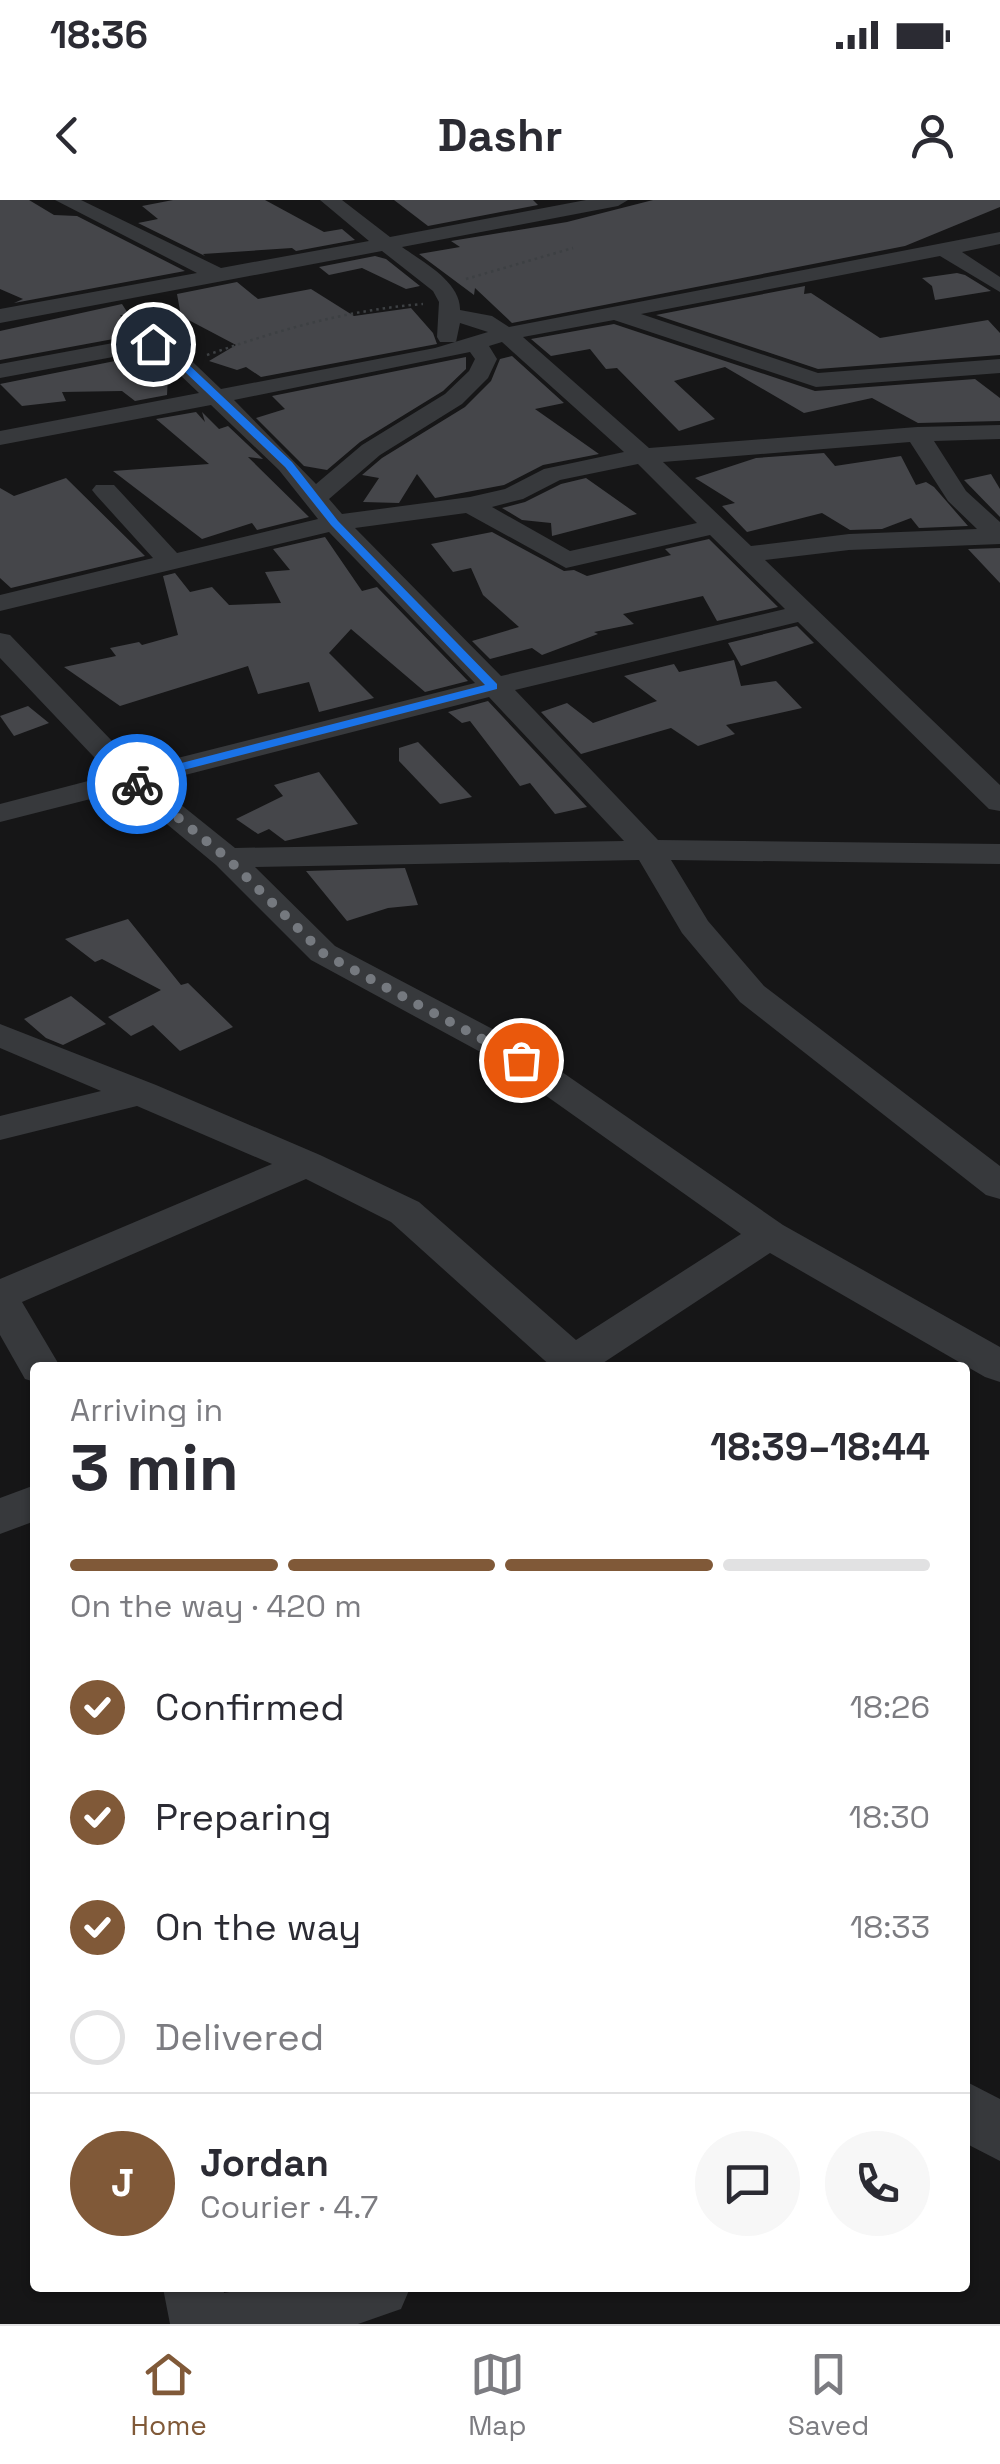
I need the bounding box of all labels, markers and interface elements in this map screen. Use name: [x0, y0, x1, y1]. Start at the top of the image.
text: 18:36: [50, 11, 148, 59]
text: Dashr: [438, 107, 562, 164]
icon: back: [40, 108, 95, 163]
icon: person: [905, 108, 960, 163]
pin: [111, 302, 196, 387]
icon: home: [126, 317, 181, 372]
courier: [87, 734, 187, 834]
icon: bike: [110, 757, 165, 812]
pin: [479, 1018, 564, 1103]
icon: bag: [494, 1033, 549, 1088]
text: Arriving in: [70, 1390, 223, 1430]
text: 18:39–18:44: [710, 1423, 930, 1471]
text: 3 min: [70, 1426, 239, 1509]
text: On the way · 420 m: [70, 1586, 362, 1626]
icon: check: [70, 1680, 125, 1735]
text: Confirmed: [155, 1683, 345, 1731]
text: 18:26: [850, 1687, 930, 1727]
icon: check: [70, 1790, 125, 1845]
text: Preparing: [155, 1793, 332, 1841]
text: 18:30: [849, 1797, 930, 1837]
icon: check: [70, 1900, 125, 1955]
text: On the way: [155, 1903, 361, 1951]
text: 18:33: [850, 1907, 930, 1947]
text: Delivered: [155, 2013, 324, 2061]
button: chat: [695, 2131, 800, 2236]
button: phone: [825, 2131, 930, 2236]
text: Jordan: [200, 2139, 329, 2187]
text: J: [111, 2159, 134, 2207]
text: Courier · 4.7: [200, 2187, 378, 2227]
tab: Home: [131, 2347, 207, 2443]
tab: Map: [468, 2347, 527, 2443]
tab: Saved: [788, 2347, 869, 2443]

